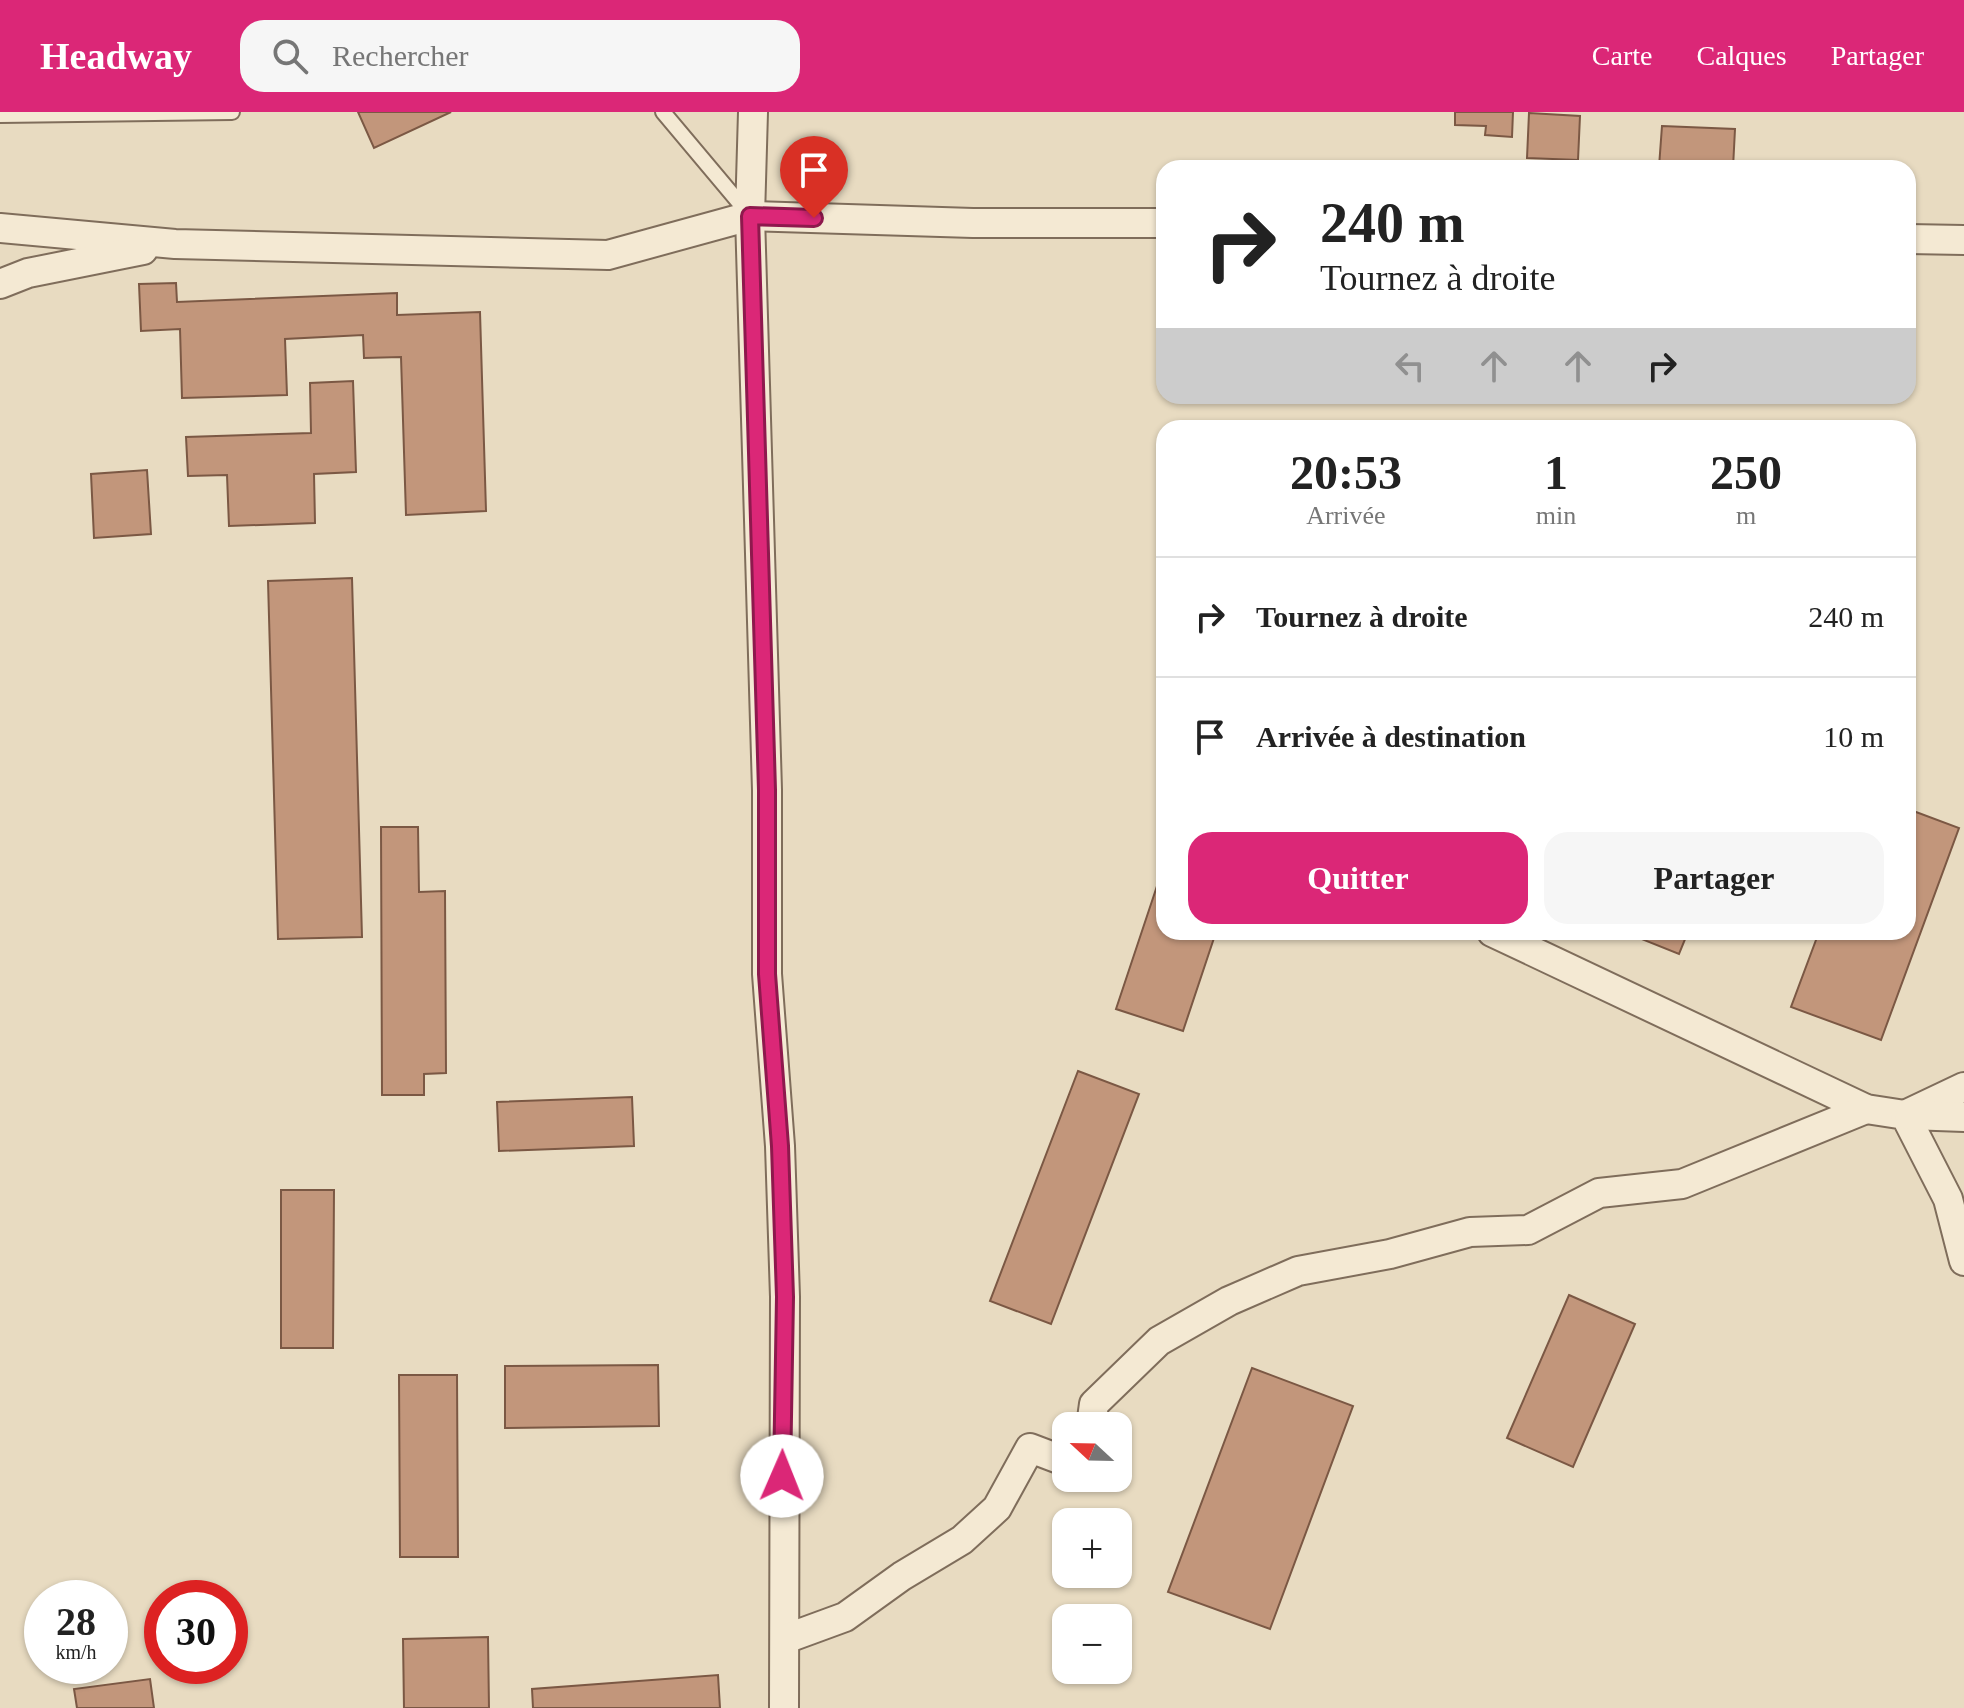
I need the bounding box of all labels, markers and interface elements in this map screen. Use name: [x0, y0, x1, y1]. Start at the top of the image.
search box: [240, 20, 800, 92]
icon: search: [268, 34, 312, 78]
text: Headway: [40, 35, 192, 77]
text: Rechercher: [332, 39, 469, 72]
text: Carte: [1592, 40, 1652, 71]
text: Calques: [1696, 40, 1787, 71]
text: Partager: [1831, 40, 1924, 71]
pin: [780, 136, 848, 218]
icon: arrive: [792, 148, 836, 192]
icon: right: [1188, 192, 1292, 296]
text: 240 m: [1320, 192, 1465, 254]
text: Tournez à droite: [1320, 258, 1555, 298]
icon: left: [1388, 344, 1432, 388]
icon: ahead: [1472, 344, 1516, 388]
icon: ahead: [1556, 344, 1600, 388]
icon: right: [1640, 344, 1684, 388]
text: 20:53: [1290, 446, 1402, 499]
text: 1: [1544, 446, 1568, 499]
text: 250: [1710, 446, 1782, 499]
text: Arrivée: [1306, 501, 1386, 530]
text: min: [1536, 501, 1576, 530]
text: m: [1736, 501, 1756, 530]
icon: right: [1188, 595, 1232, 639]
text: Tournez à droite: [1256, 600, 1468, 633]
text: 240 m: [1808, 600, 1884, 633]
icon: arrive: [1188, 715, 1232, 759]
text: Arrivée à destination: [1256, 720, 1526, 753]
text: 10 m: [1823, 720, 1884, 753]
button: Quitter: [1188, 832, 1528, 924]
button: Partager: [1544, 832, 1884, 924]
north arrow: [1052, 1412, 1132, 1492]
map controls: [1052, 1412, 1132, 1684]
position arrow: [740, 1434, 824, 1518]
button: +: [1052, 1508, 1132, 1588]
speed limit sign: 30: [144, 1580, 248, 1684]
text: 28: [56, 1599, 96, 1644]
button: −: [1052, 1604, 1132, 1684]
text: km/h: [55, 1641, 97, 1663]

